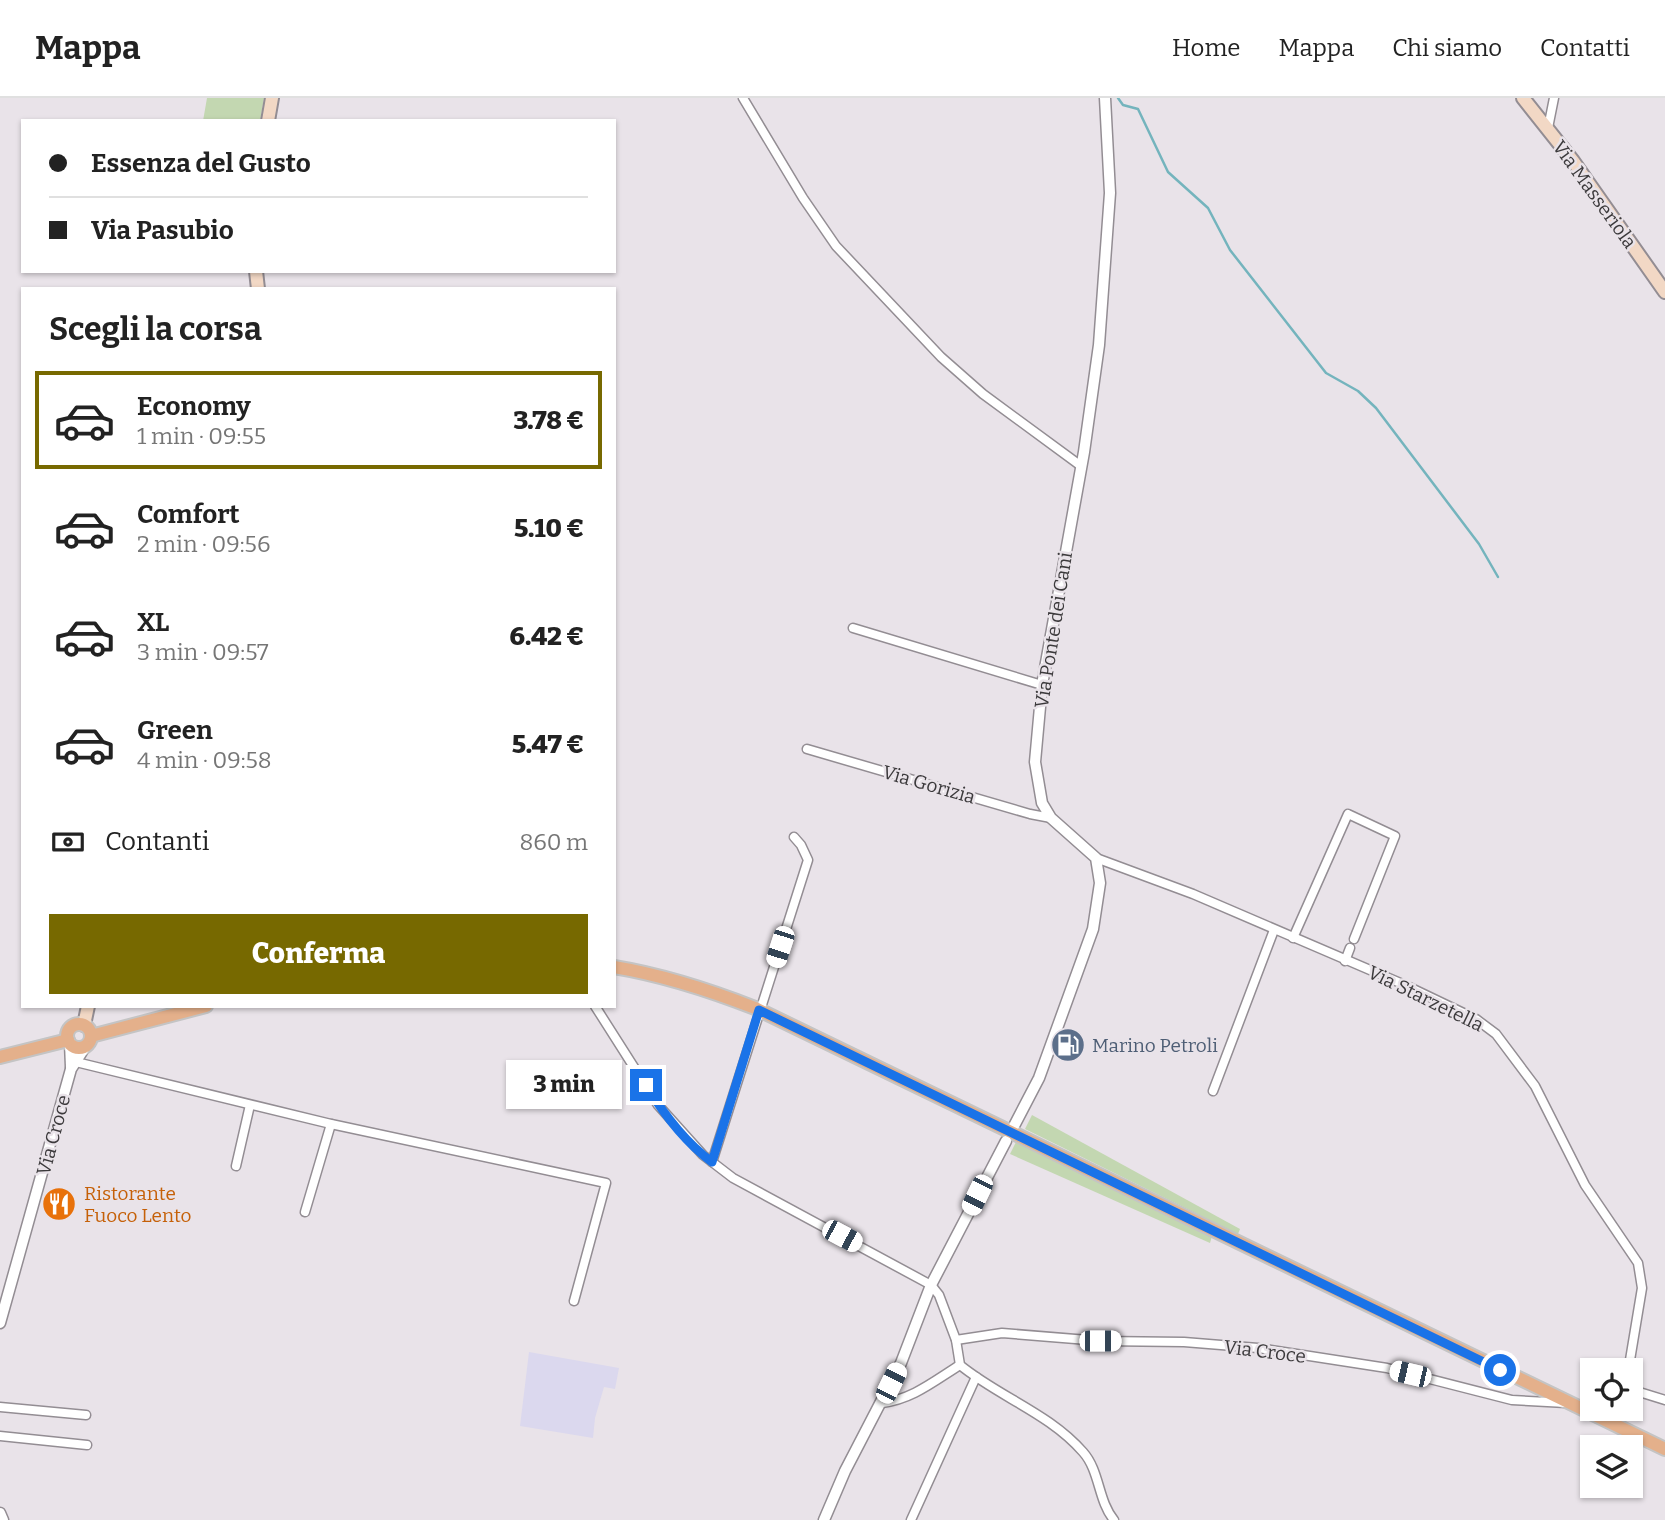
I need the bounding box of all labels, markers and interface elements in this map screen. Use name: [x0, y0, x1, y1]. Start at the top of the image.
text: Mappa: [35, 28, 141, 68]
text: Home: [1172, 34, 1240, 62]
text: Mappa: [1278, 34, 1354, 62]
text: Chi siamo: [1392, 34, 1502, 62]
text: Contatti: [1540, 34, 1630, 62]
street label: Via Masseriola: [1548, 136, 1642, 253]
text: Essenza del Gusto: [91, 148, 311, 179]
text: Via Pasubio: [91, 215, 234, 246]
text: Scegli la corsa: [49, 310, 262, 348]
icon: car: [53, 389, 116, 452]
text: Economy: [137, 391, 251, 422]
text: 3.78 €: [513, 405, 584, 436]
text: 1 min · 09:55: [137, 422, 266, 450]
icon: car: [53, 497, 116, 560]
text: Comfort: [137, 499, 240, 530]
text: 5.10 €: [514, 513, 584, 544]
text: 2 min · 09:56: [137, 530, 270, 558]
street label: Via Ponte dei Cani: [1030, 550, 1077, 710]
icon: car: [53, 605, 116, 668]
text: XL: [137, 607, 169, 638]
text: 6.42 €: [510, 621, 584, 652]
text: 3 min · 09:57: [137, 638, 269, 666]
icon: car: [53, 713, 116, 776]
text: Green: [137, 715, 213, 746]
text: 5.47 €: [512, 729, 584, 760]
text: 4 min · 09:58: [137, 746, 272, 774]
street label: Via Gorizia: [880, 760, 979, 809]
icon: cash: [49, 823, 87, 861]
text: Contanti: [105, 826, 209, 857]
text: 860 m: [519, 828, 588, 856]
button: Conferma: [49, 914, 588, 994]
car: [764, 924, 797, 970]
street label: Via Starzetella: [1364, 960, 1488, 1037]
fuel station icon: Marino Petroli: [1049, 1026, 1087, 1064]
place label: Marino Petroli: [1092, 1034, 1218, 1057]
callout: 3 min: [506, 1060, 622, 1110]
route end: [630, 1069, 662, 1101]
text: 3 min: [533, 1070, 595, 1098]
street label: Via Croce: [32, 1092, 75, 1178]
car: [959, 1172, 996, 1218]
place label: Ristorante Fuoco Lento: [84, 1182, 192, 1227]
restaurant icon: Ristorante Fuoco Lento: [40, 1185, 78, 1223]
car: [819, 1217, 866, 1255]
car: [1080, 1331, 1122, 1352]
street label: Via Croce: [1223, 1335, 1307, 1368]
route start: [1484, 1354, 1516, 1386]
map controls: [1580, 1358, 1643, 1498]
button: locate: [1580, 1358, 1643, 1421]
car: [1388, 1359, 1433, 1389]
car: [873, 1360, 910, 1406]
button: layers: [1580, 1435, 1643, 1498]

